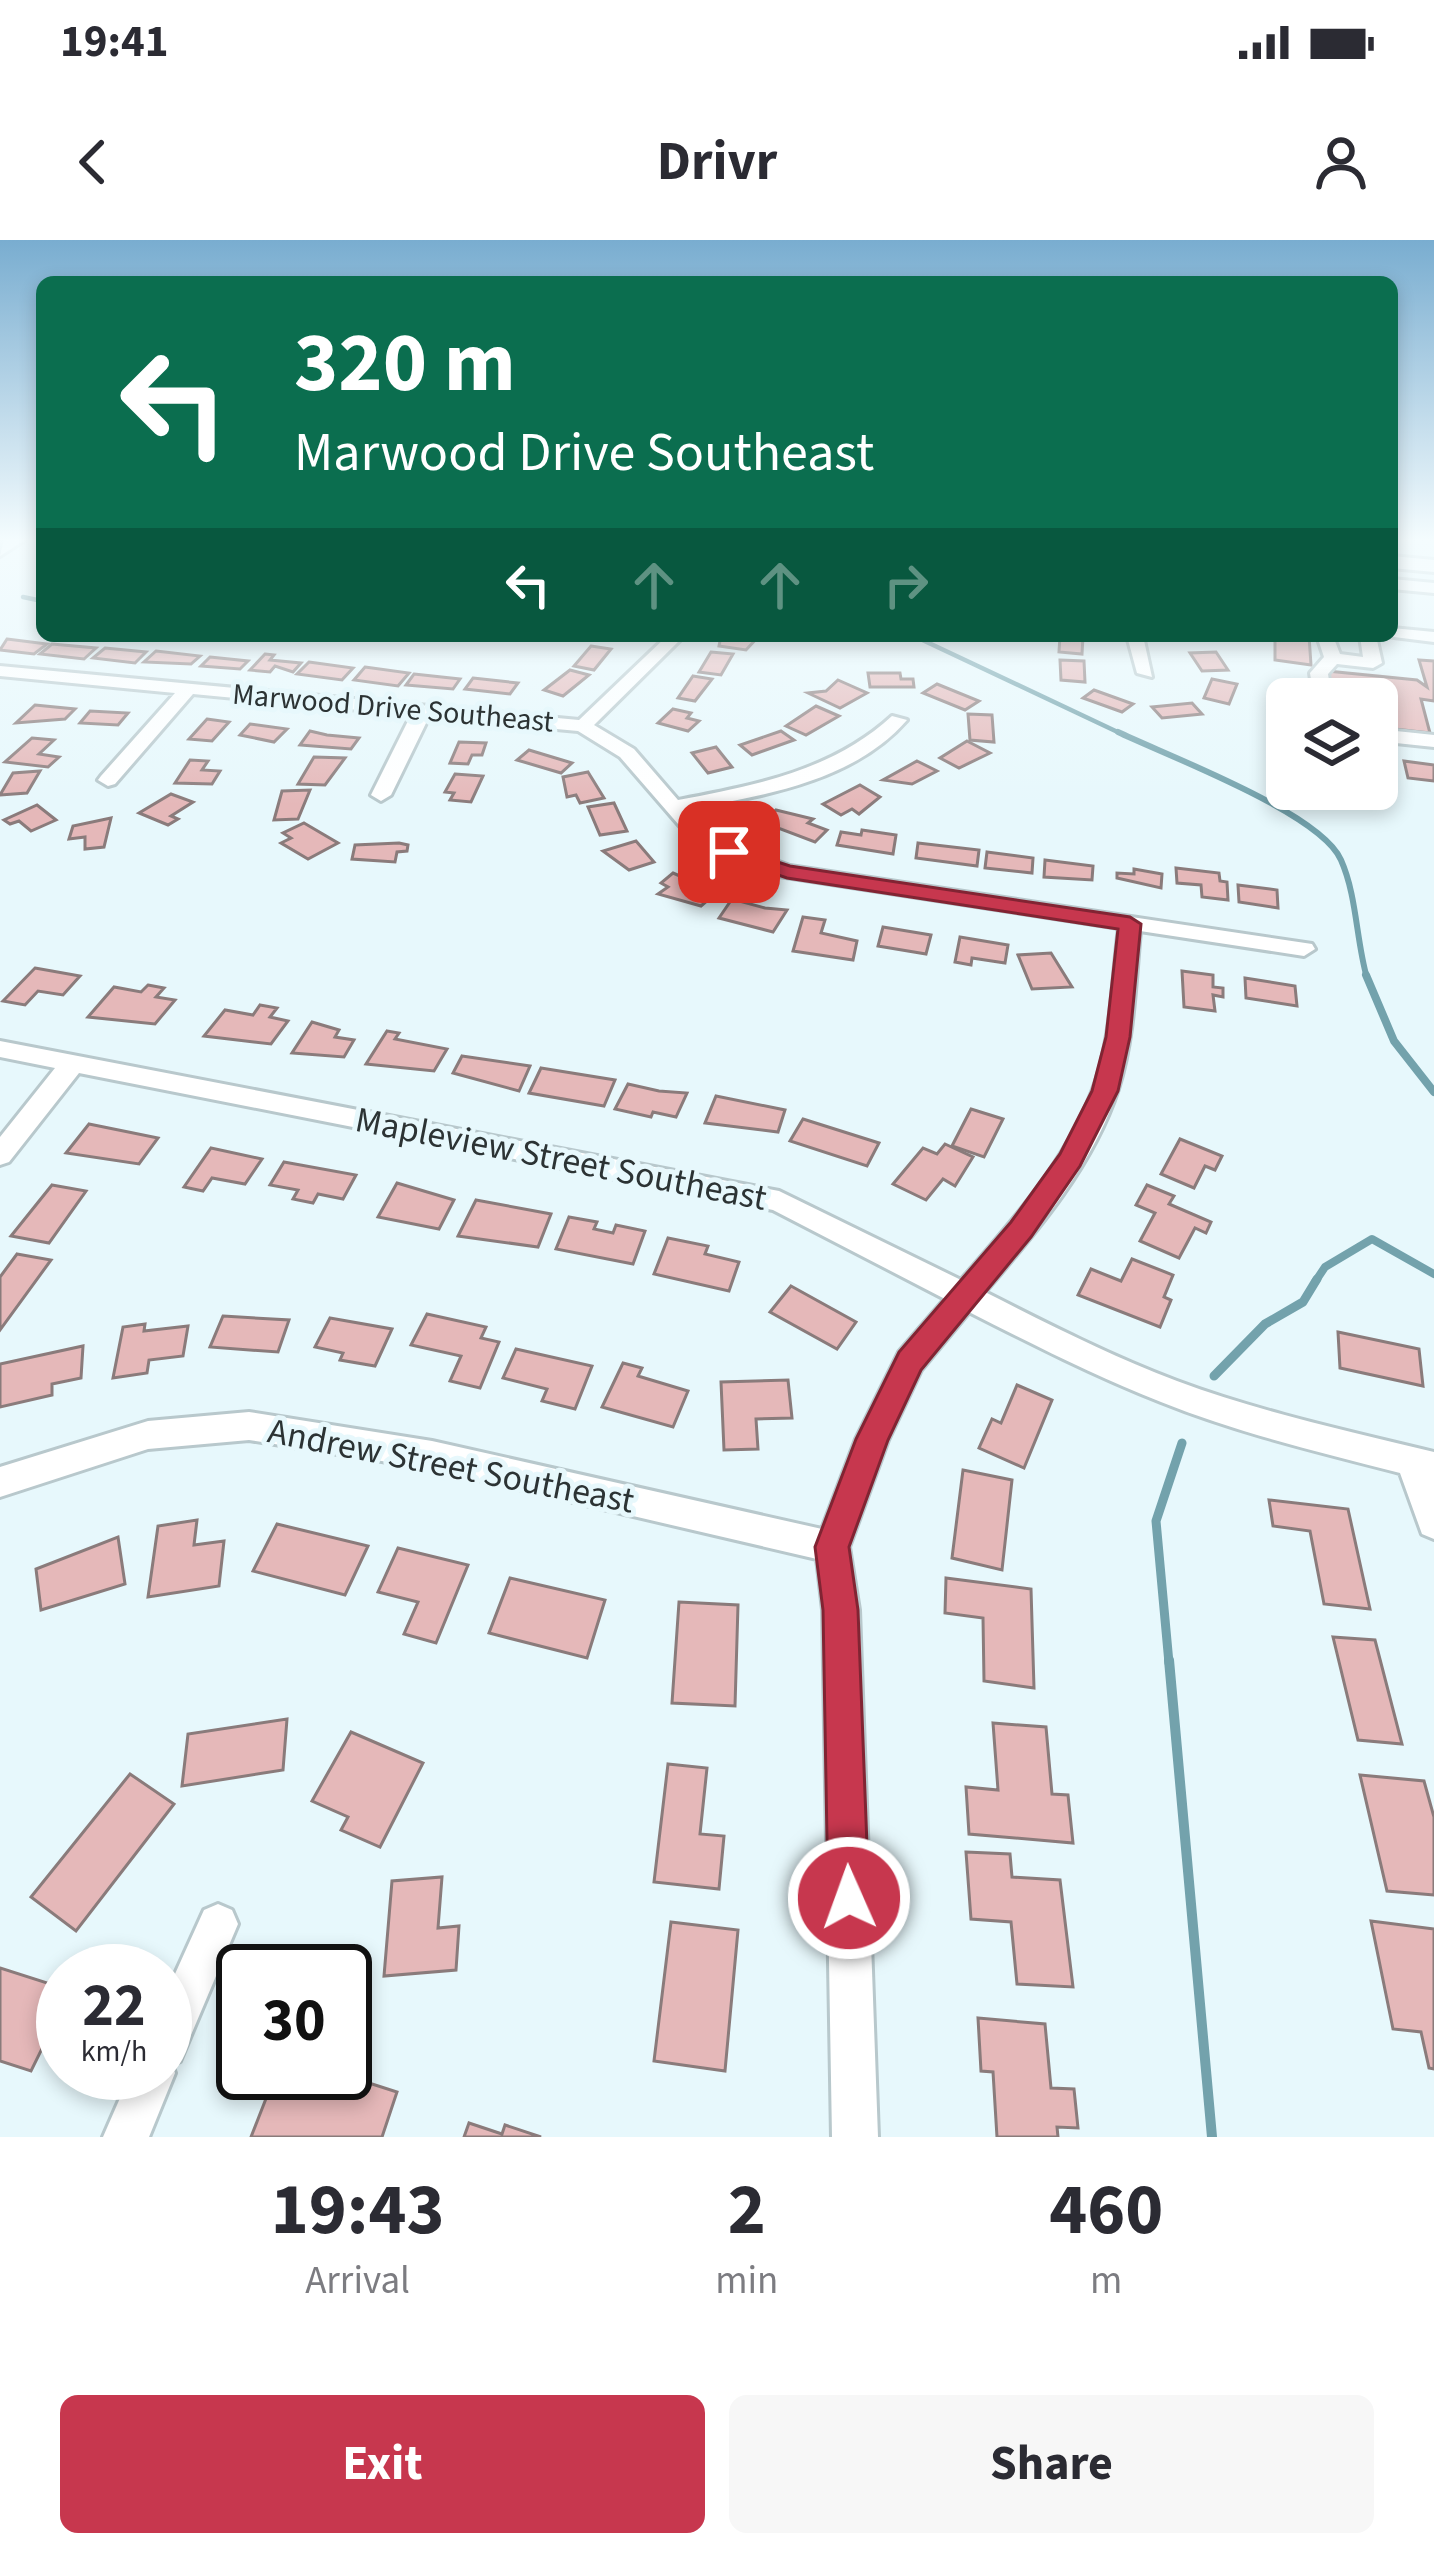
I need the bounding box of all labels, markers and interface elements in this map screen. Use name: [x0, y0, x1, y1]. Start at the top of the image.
text: 19:41: [60, 10, 169, 74]
text: Drivr: [657, 124, 777, 201]
icon: back: [60, 129, 126, 195]
icon: person: [1308, 129, 1374, 195]
text: 320 m: [294, 304, 516, 424]
icon: left: [96, 324, 252, 480]
text: Marwood Drive Southeast: [294, 415, 874, 492]
icon: left: [495, 552, 561, 618]
icon: ahead: [621, 552, 687, 618]
icon: ahead: [747, 552, 813, 618]
icon: right: [873, 552, 939, 618]
street label: Marwood Drive Southeast: [231, 673, 555, 743]
map controls: [1266, 678, 1398, 810]
button: layers: [1266, 678, 1398, 810]
pin: [678, 801, 780, 903]
icon: arrive: [696, 819, 762, 885]
street label: Mapleview Street Southeast: [351, 1094, 771, 1224]
street label: Andrew Street Southeast: [264, 1405, 638, 1527]
position arrow: [786, 1835, 912, 1961]
speed limit sign: 30: [216, 1944, 372, 2100]
text: 22: [82, 1964, 146, 2049]
text: km/h: [81, 2030, 147, 2073]
text: 19:43: [271, 2159, 444, 2262]
text: 2: [728, 2159, 766, 2262]
text: 460: [1049, 2159, 1163, 2262]
text: Arrival: [305, 2253, 410, 2309]
text: min: [715, 2253, 778, 2309]
text: m: [1090, 2253, 1122, 2309]
button: Exit: [60, 2395, 705, 2533]
button: Share: [729, 2395, 1374, 2533]

